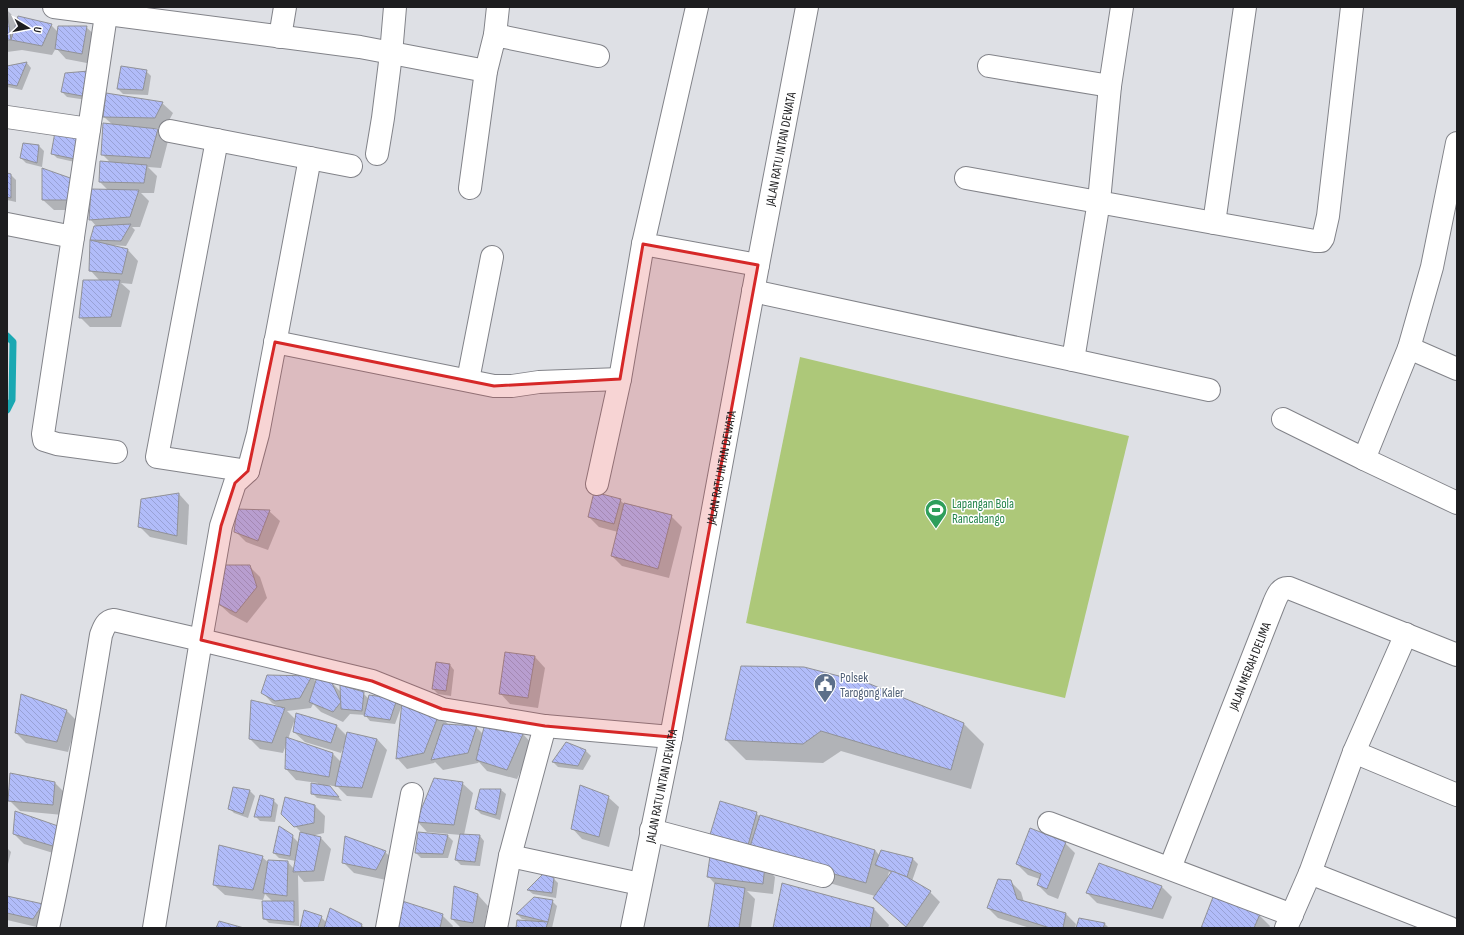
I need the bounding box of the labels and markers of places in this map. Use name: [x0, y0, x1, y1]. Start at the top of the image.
place label: Lapangan Bola Rancabango: [952, 496, 1014, 527]
sports icon: Lapangan Bola Rancabango: [923, 497, 949, 530]
place label: Polsek Tarogong Kaler: [840, 670, 904, 701]
public building icon: Polsek Tarogong Kaler: [812, 671, 838, 704]

